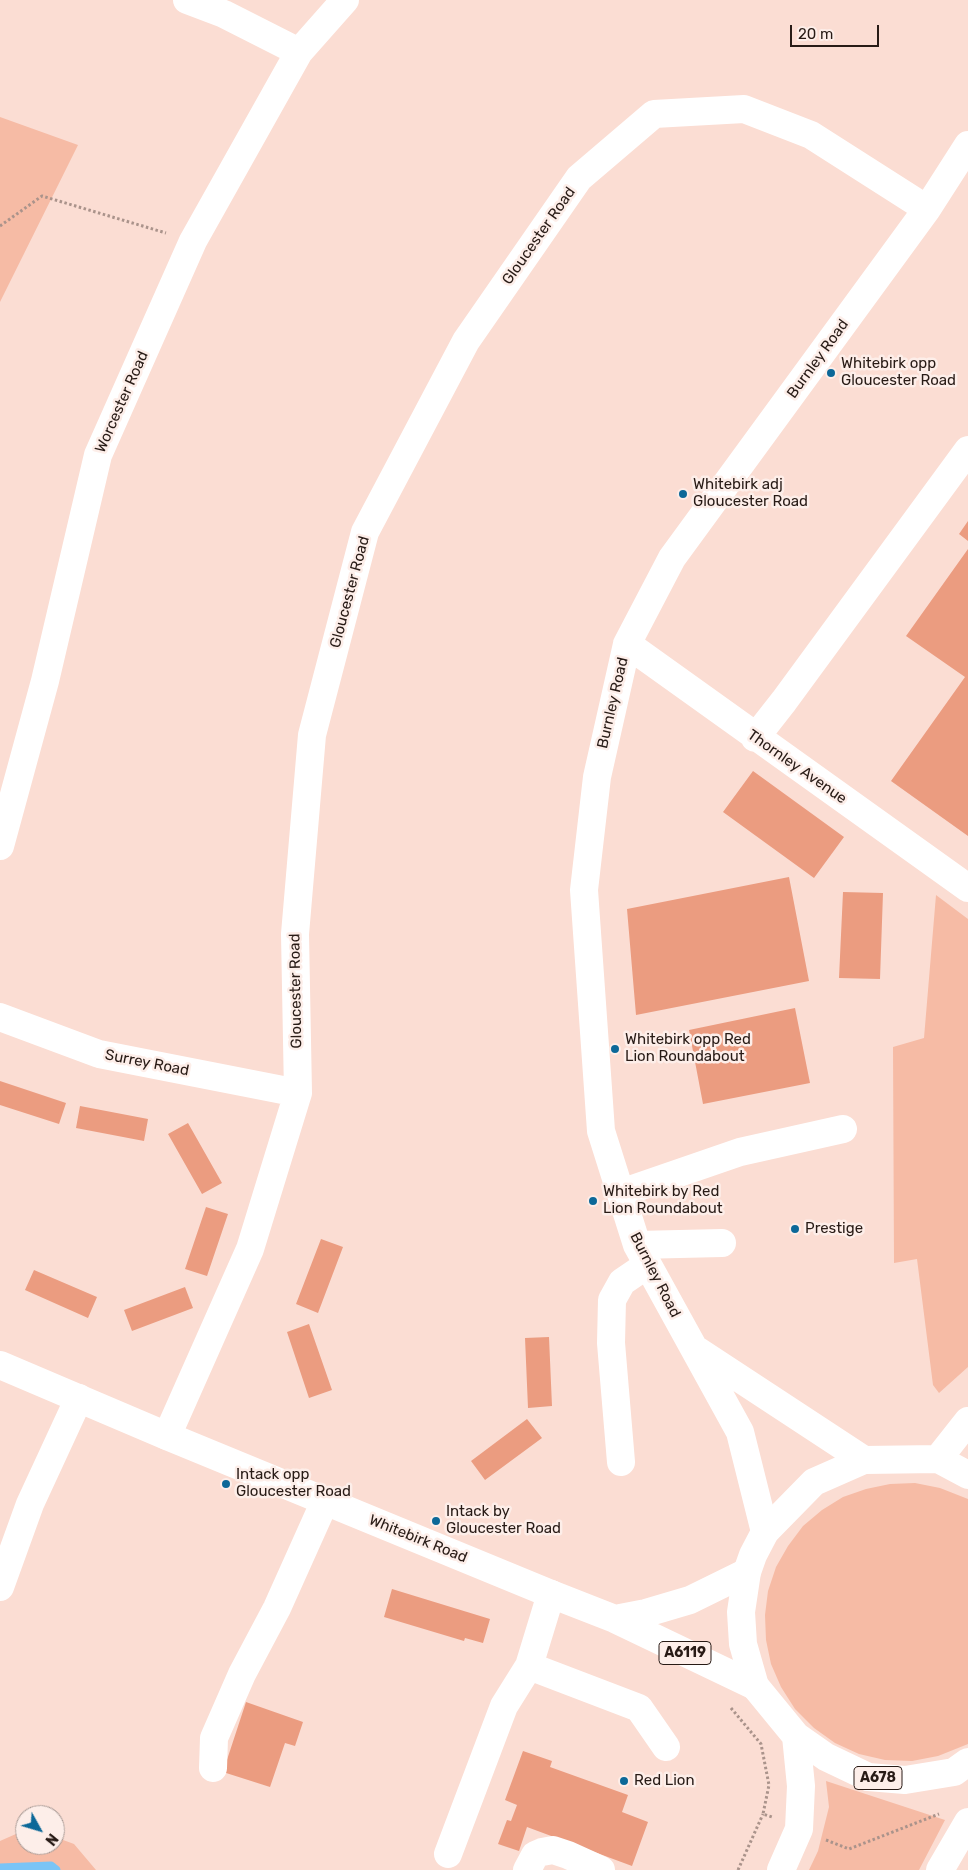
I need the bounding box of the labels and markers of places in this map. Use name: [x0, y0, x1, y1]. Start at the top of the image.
place label: Whitebirk opp Gloucester Road: [841, 355, 956, 390]
marker: Whitebirk opp Gloucester Road: [825, 367, 837, 379]
place label: Whitebirk adj Gloucester Road: [693, 476, 808, 511]
marker: Whitebirk adj Gloucester Road: [677, 488, 689, 500]
place label: Whitebirk opp Red Lion Roundabout: [625, 1031, 751, 1066]
marker: Whitebirk opp Red Lion Roundabout: [609, 1043, 621, 1055]
place label: Whitebirk by Red Lion Roundabout: [603, 1183, 723, 1218]
marker: Whitebirk by Red Lion Roundabout: [587, 1195, 599, 1207]
place label: Prestige: [805, 1220, 863, 1238]
marker: Prestige: [789, 1223, 801, 1235]
place label: Intack opp Gloucester Road: [236, 1466, 351, 1501]
marker: Intack opp Gloucester Road: [220, 1478, 232, 1490]
place label: Intack by Gloucester Road: [446, 1503, 561, 1538]
marker: Intack by Gloucester Road: [430, 1515, 442, 1527]
place label: Red Lion: [634, 1772, 695, 1790]
marker: Red Lion: [618, 1775, 630, 1787]

